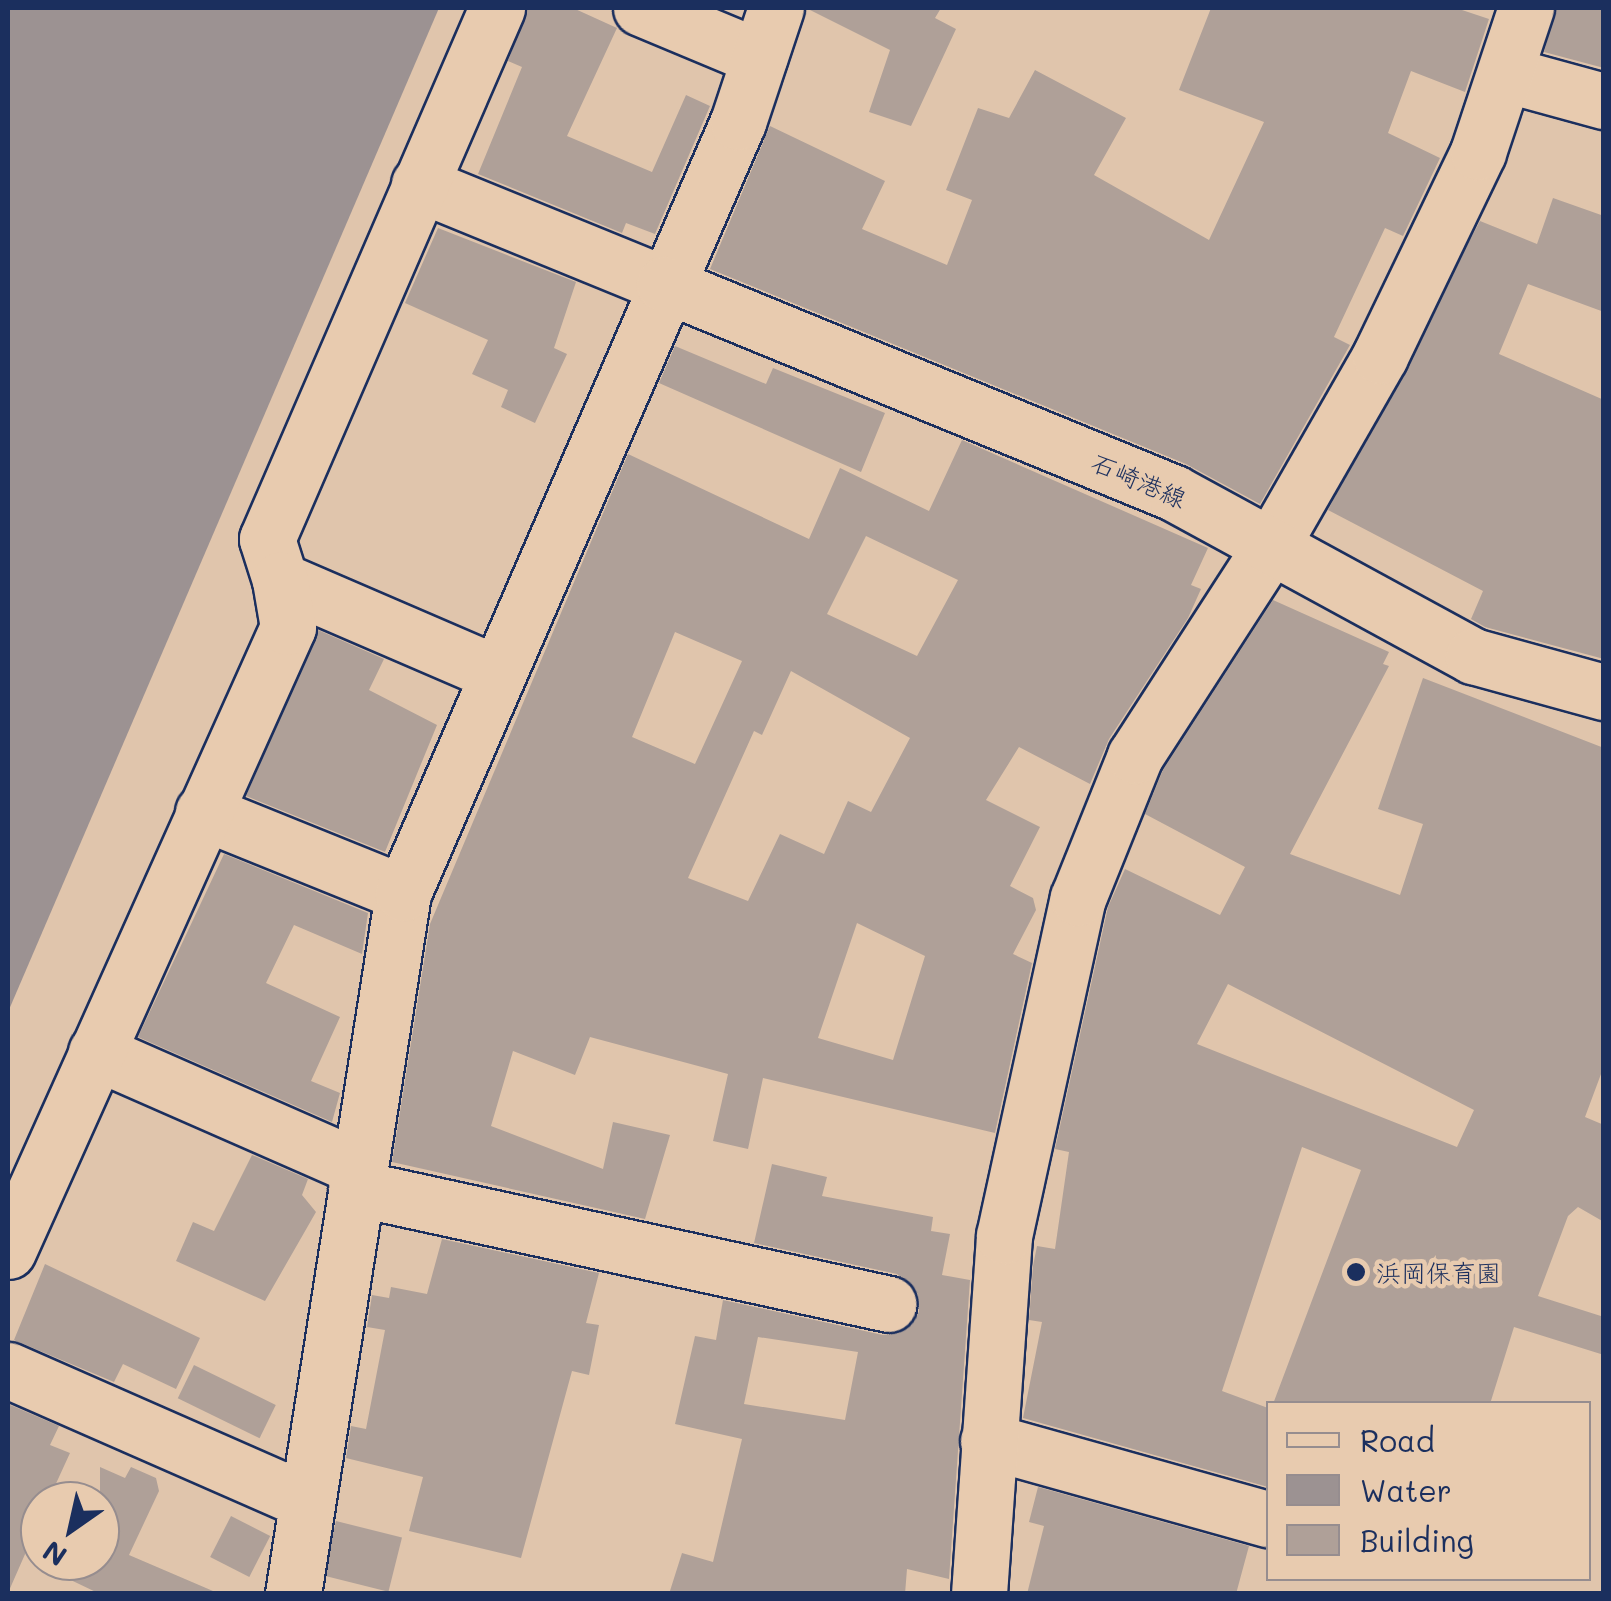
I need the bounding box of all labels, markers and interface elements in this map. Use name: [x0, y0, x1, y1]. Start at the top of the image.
street label: 石崎港線: [1087, 447, 1191, 513]
place label: 浜岡保育園: [1376, 1257, 1501, 1287]
marker: 浜岡保育園: [1345, 1261, 1367, 1283]
legend: [1266, 1401, 1591, 1581]
text: Road: [1360, 1420, 1435, 1460]
text: Water: [1360, 1470, 1452, 1510]
north arrow: [20, 1481, 120, 1581]
text: Building: [1360, 1520, 1474, 1560]
text: N: [35, 1533, 73, 1575]

